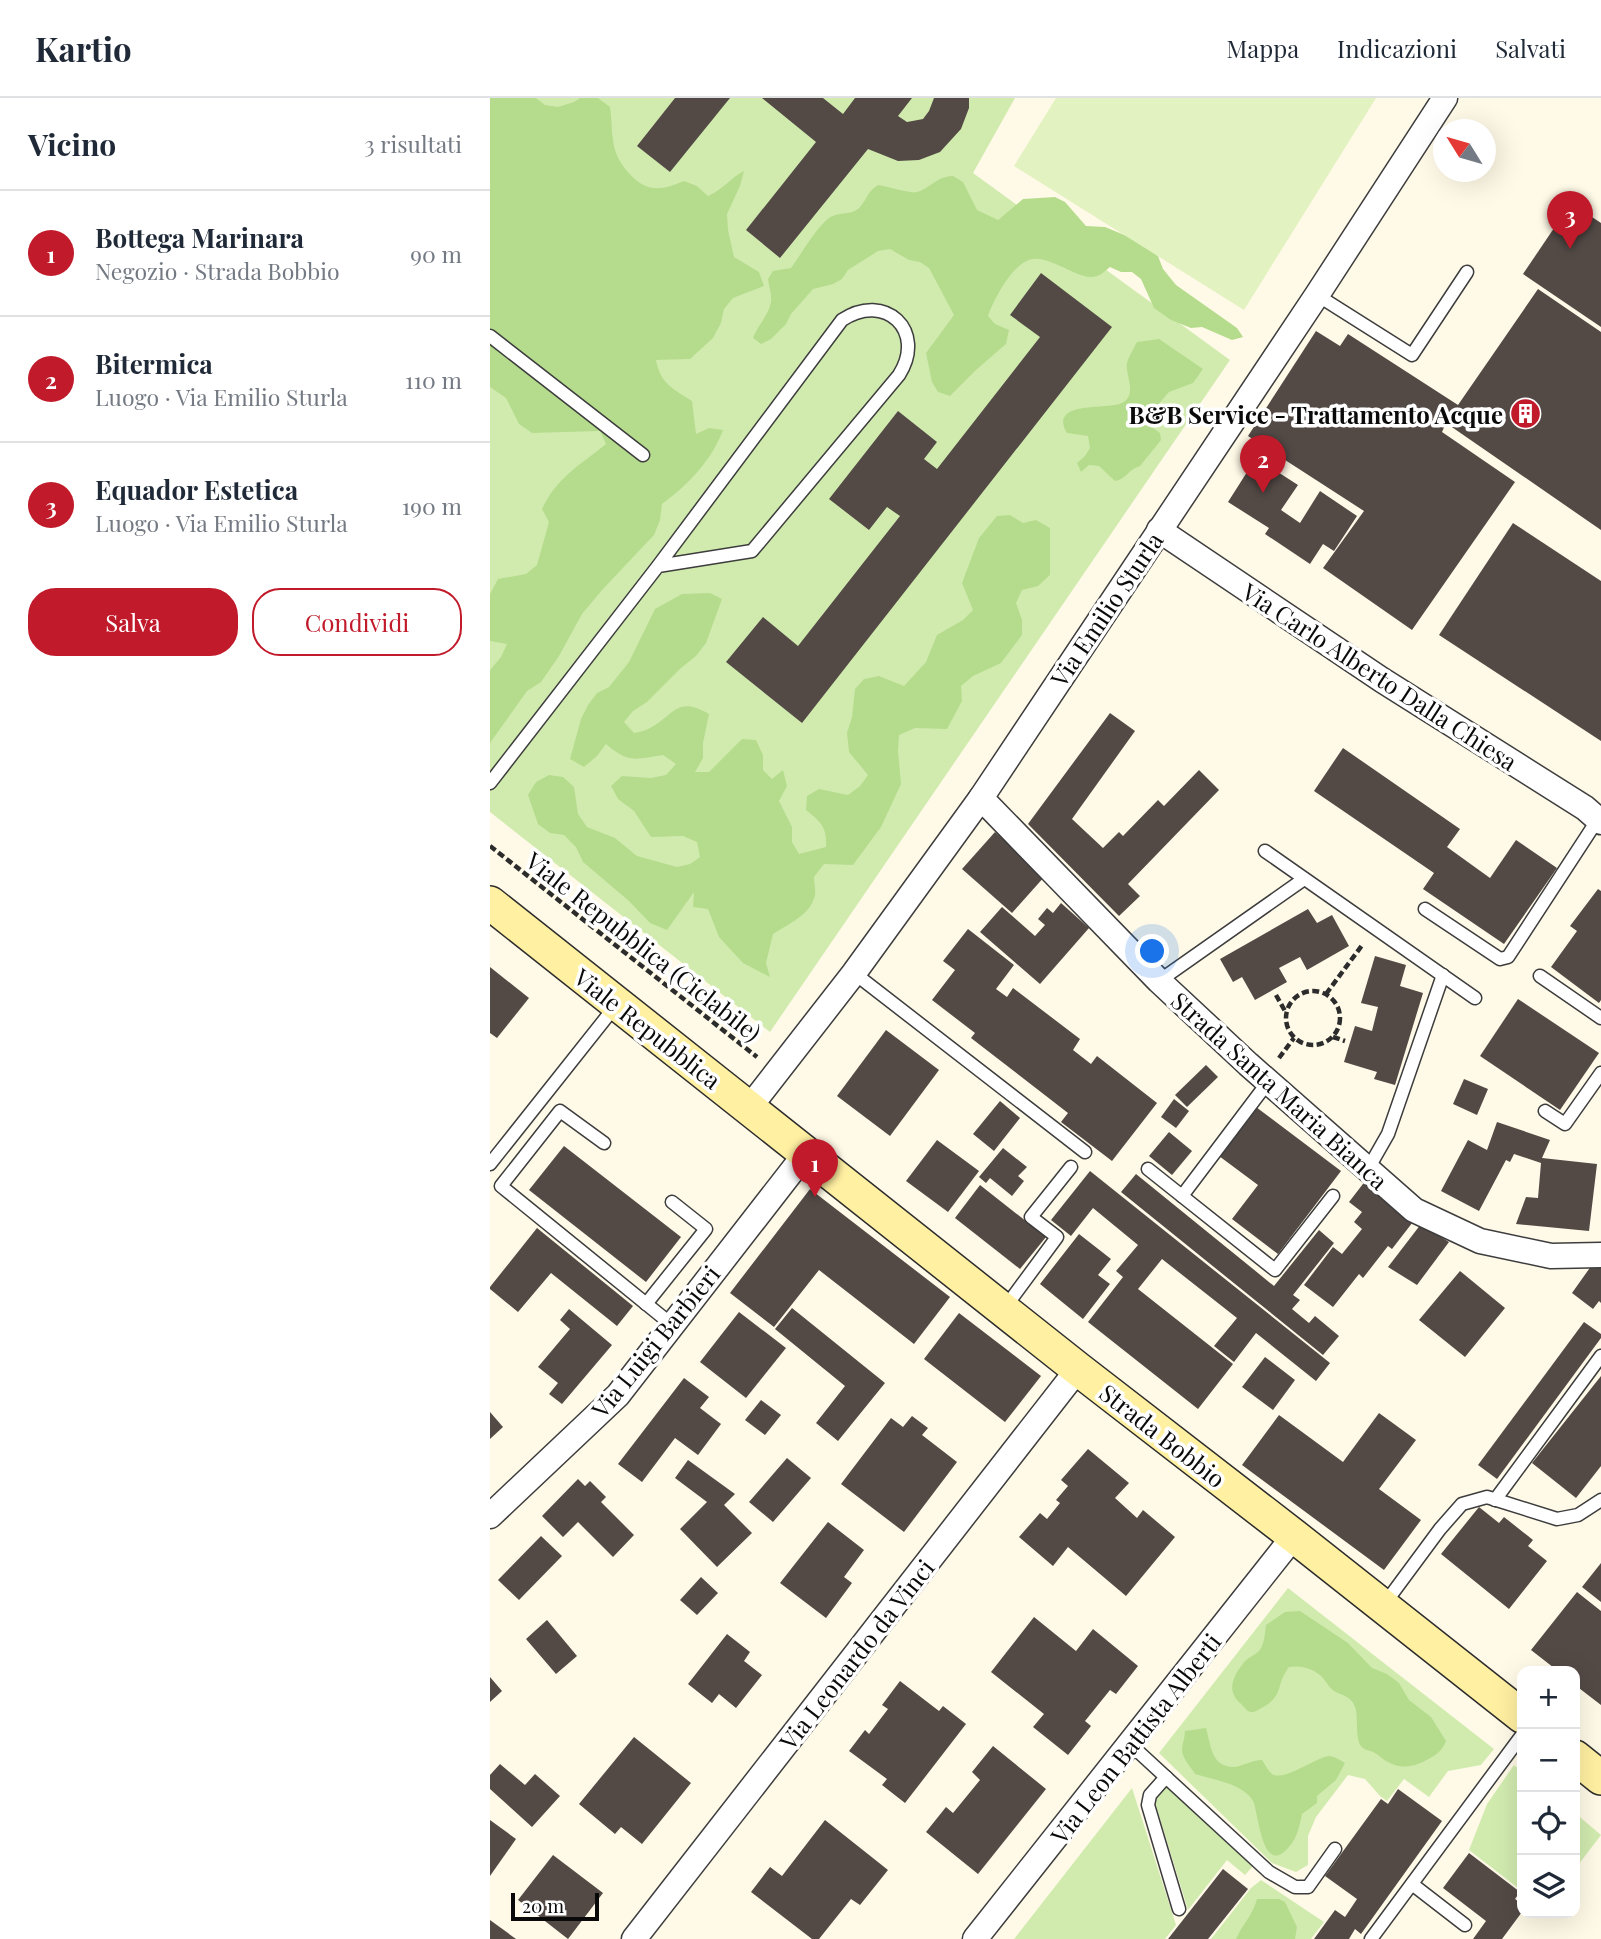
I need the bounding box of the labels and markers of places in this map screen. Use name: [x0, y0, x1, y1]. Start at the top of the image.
pin: 3: [1547, 191, 1593, 249]
building icon: B&B Service - Trattamento Acque: [1509, 397, 1543, 431]
place label: B&B Service - Trattamento Acque: [1129, 398, 1503, 430]
pin: 2: [1240, 435, 1286, 493]
pin: 1: [792, 1139, 838, 1197]

